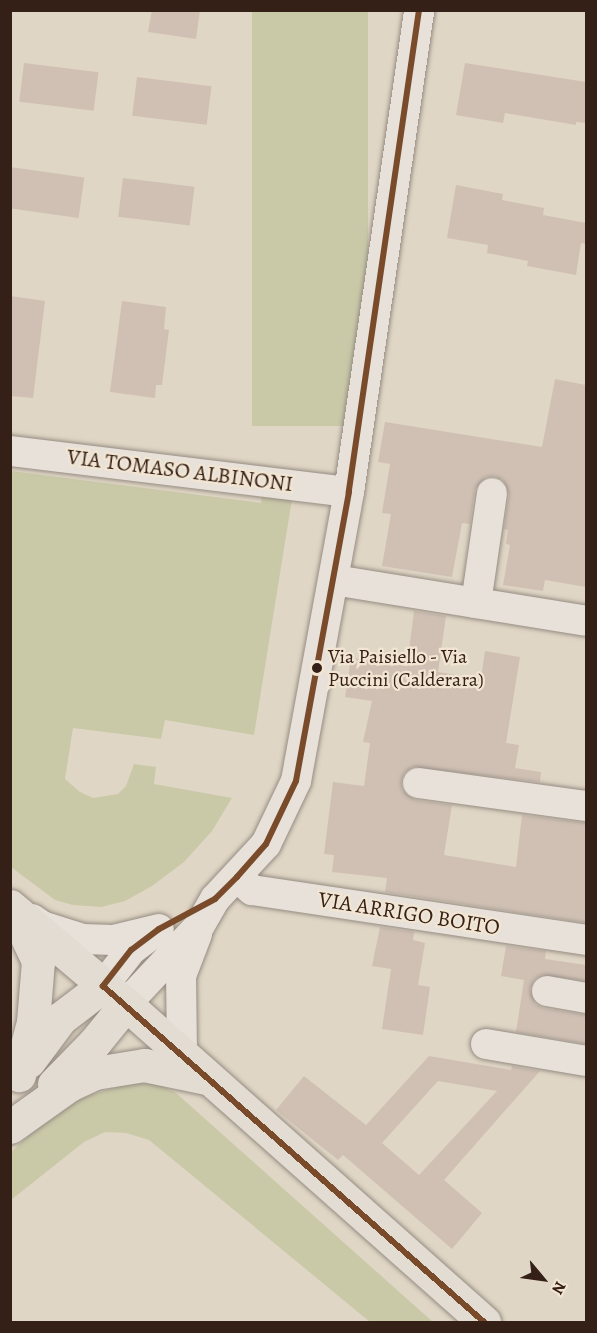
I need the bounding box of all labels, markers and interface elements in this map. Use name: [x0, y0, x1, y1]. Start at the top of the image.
street label: VIA TOMASO ALBINONI: [65, 444, 295, 498]
place label: Via Paisiello - Via Puccini (Calderara): [328, 644, 484, 691]
marker: Via Paisiello - Via Puccini (Calderara): [311, 662, 323, 674]
street label: VIA ARRIGO BOITO: [317, 887, 501, 941]
north arrow: [513, 1249, 573, 1309]
text: N: [546, 1277, 571, 1298]

